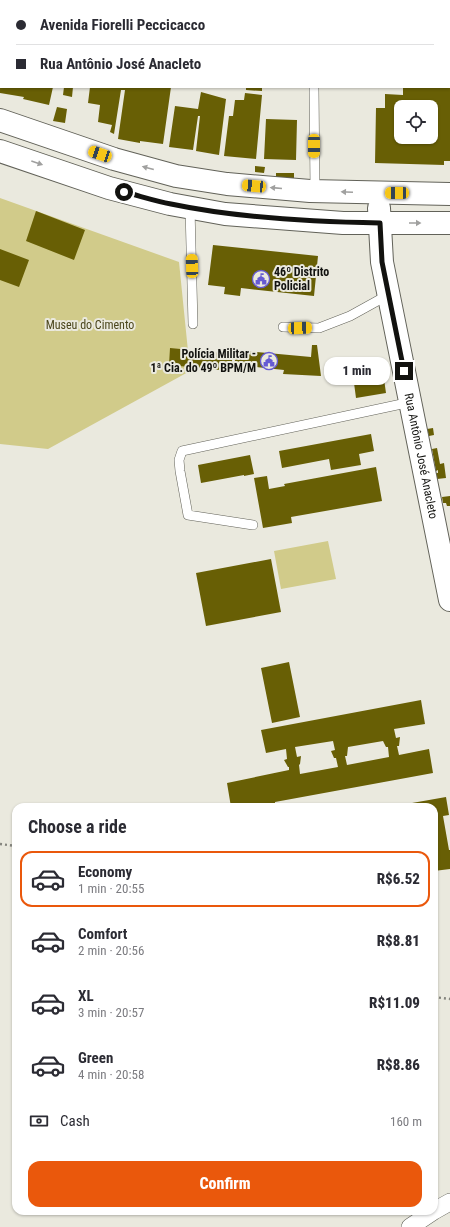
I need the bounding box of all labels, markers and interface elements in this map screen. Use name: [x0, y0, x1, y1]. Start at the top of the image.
text: Avenida Fiorelli Peccicacco: [40, 16, 205, 34]
text: Rua Antônio José Anacleto: [40, 55, 201, 73]
map controls: [394, 100, 438, 144]
button: locate: [394, 100, 438, 144]
car: [308, 134, 320, 158]
car: [87, 144, 113, 164]
one-way arrow: [31, 161, 43, 167]
one-way arrow: [141, 165, 153, 171]
car: [242, 179, 266, 193]
route start: [115, 183, 133, 201]
one-way arrow: [270, 185, 282, 192]
car: [385, 187, 409, 199]
one-way arrow: [340, 189, 353, 195]
one-way arrow: [409, 220, 422, 226]
car: [186, 254, 198, 278]
place label: 46º Distrito Policial: [274, 265, 329, 293]
public building icon: 46º Distrito Policial: [251, 269, 271, 289]
park label: Museu do Cimento: [46, 318, 134, 332]
car: [288, 322, 312, 334]
place label: Polícia Militar - 1ª Cia. do 49º BPM/M: [150, 347, 256, 375]
public building icon: Polícia Militar - 1ª Cia. do 49º BPM/M: [259, 351, 279, 371]
callout: 1 min: [324, 357, 390, 385]
route end: [395, 362, 413, 380]
text: 1 min: [343, 363, 371, 378]
street label: Rua Antônio José Anacleto: [402, 392, 441, 520]
text: Choose a ride: [28, 816, 127, 837]
icon: car: [30, 861, 66, 897]
text: Economy: [78, 863, 132, 881]
text: R$6.52: [377, 870, 420, 888]
text: 1 min · 20:55: [78, 881, 144, 896]
icon: car: [30, 923, 66, 959]
text: Comfort: [78, 925, 127, 943]
text: R$8.81: [377, 932, 420, 950]
text: 2 min · 20:56: [78, 943, 144, 958]
icon: car: [30, 985, 66, 1021]
text: XL: [78, 987, 94, 1005]
text: R$11.09: [369, 994, 420, 1012]
text: 3 min · 20:57: [78, 1005, 144, 1020]
icon: car: [30, 1047, 66, 1083]
text: Green: [78, 1049, 113, 1067]
text: R$8.86: [377, 1056, 420, 1074]
text: 4 min · 20:58: [78, 1067, 144, 1082]
icon: cash: [28, 1110, 50, 1132]
text: Cash: [60, 1112, 90, 1130]
text: 160 m: [390, 1114, 422, 1129]
button: Confirm: [28, 1161, 422, 1207]

